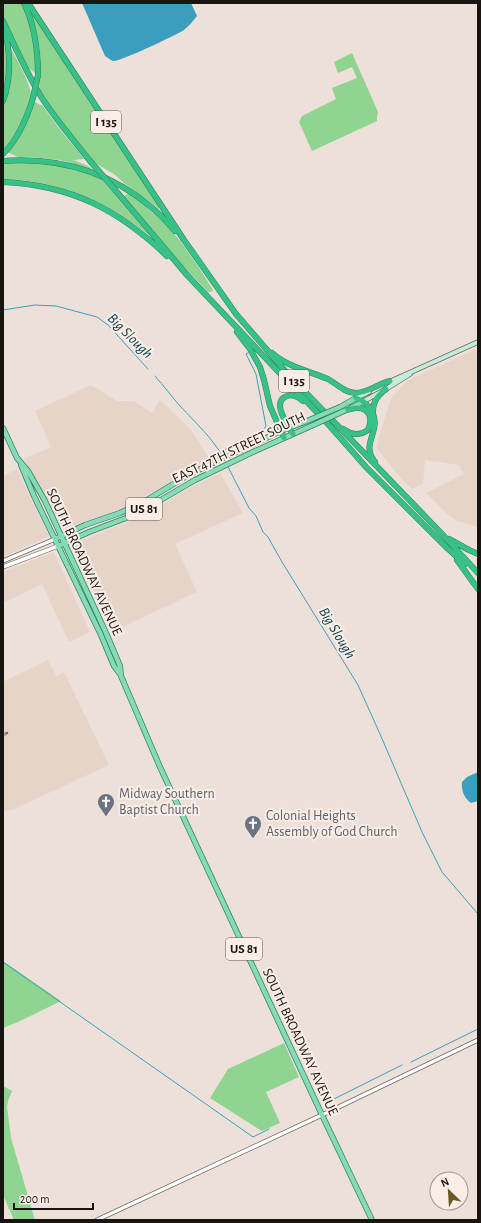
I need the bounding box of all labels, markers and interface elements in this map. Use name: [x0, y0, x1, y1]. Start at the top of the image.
road number: I 135: [91, 111, 121, 133]
water label: Big Slough: [105, 311, 155, 361]
road number: I 135: [279, 370, 309, 392]
street label: EAST 47TH STREET SOUTH: [170, 410, 308, 486]
street label: SOUTH BROADWAY AVENUE: [44, 486, 124, 638]
road number: US 81: [126, 498, 162, 520]
water label: Big Slough: [316, 605, 358, 661]
place label: Midway Southern Baptist Church: [119, 787, 215, 817]
church icon: Midway Southern Baptist Church: [96, 792, 116, 817]
place label: Colonial Heights Assembly of God Church: [266, 809, 397, 839]
church icon: Colonial Heights Assembly of God Church: [243, 814, 263, 839]
road number: US 81: [226, 938, 262, 960]
street label: SOUTH BROADWAY AVENUE: [260, 966, 340, 1118]
north arrow: [429, 1171, 469, 1211]
text: N: [439, 1176, 451, 1189]
scale bar: [14, 1185, 93, 1211]
text: 200 m: [20, 1193, 50, 1205]

